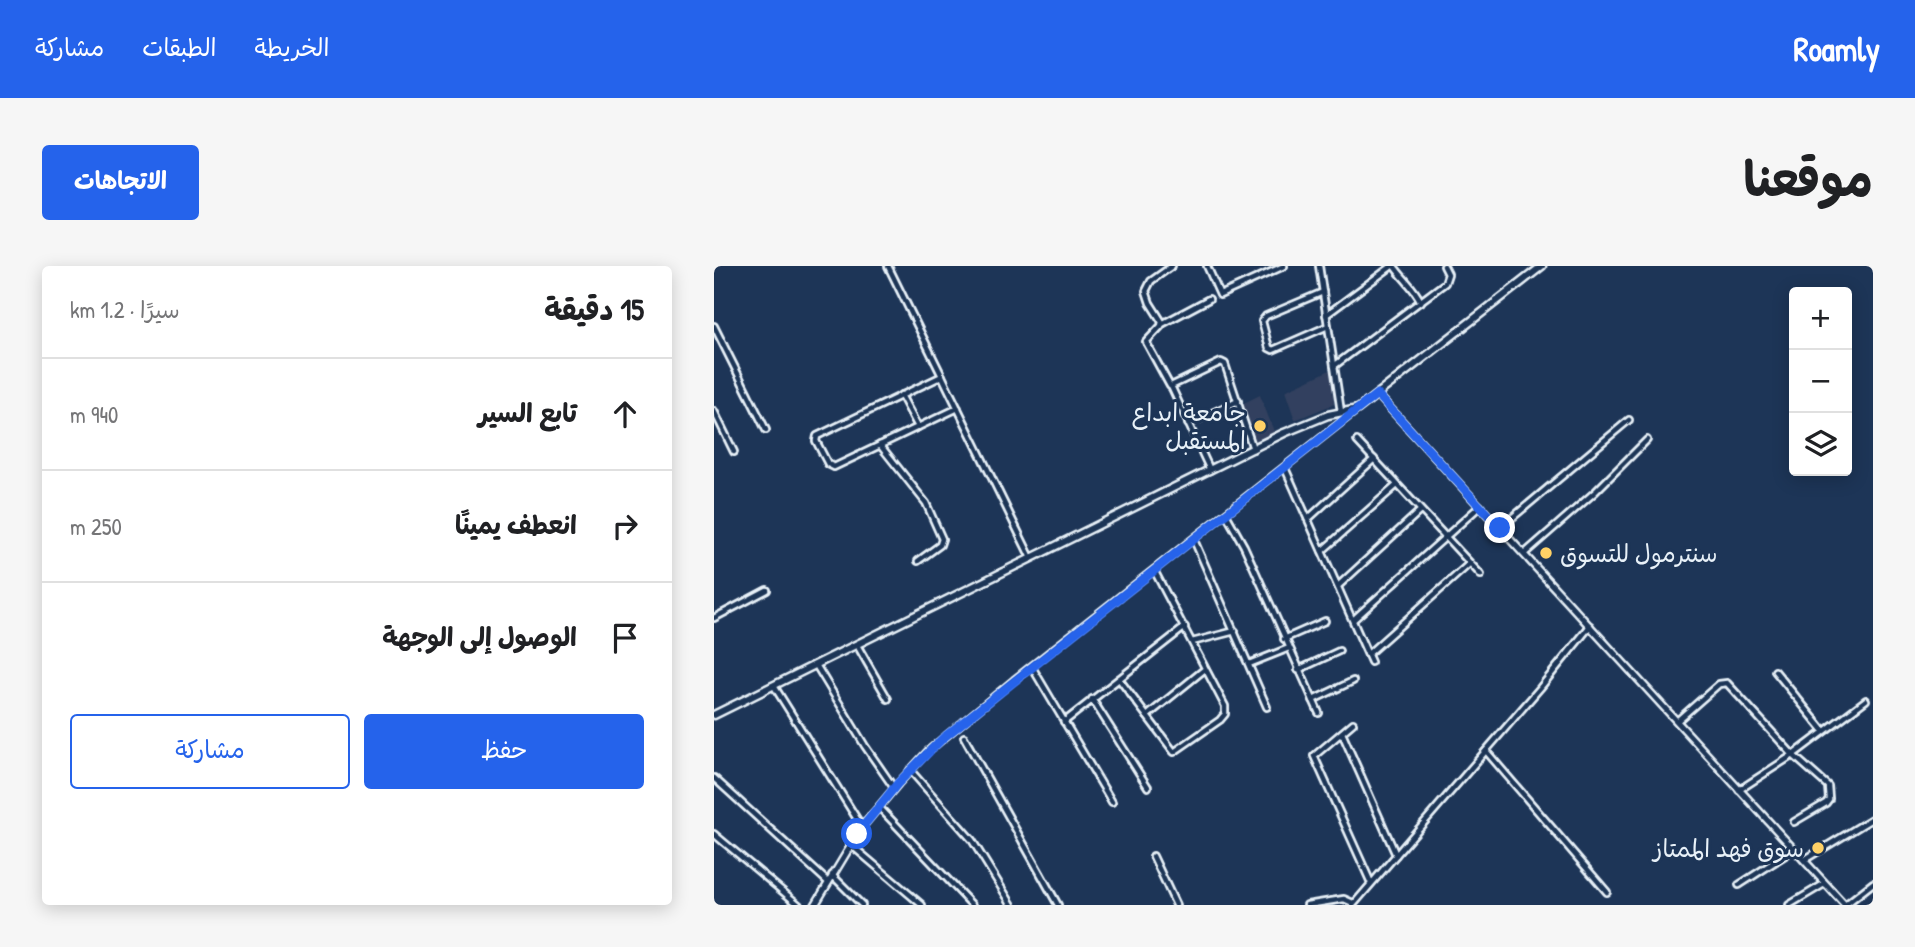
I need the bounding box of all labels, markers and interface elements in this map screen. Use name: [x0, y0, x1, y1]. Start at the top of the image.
text: Roamly: [1794, 27, 1880, 71]
text: مشاركة: [35, 31, 104, 63]
text: الطبقات: [142, 31, 217, 63]
text: الخريطة: [255, 31, 329, 63]
button: الاتجاهات: [42, 145, 199, 220]
text: موقعنا: [1743, 145, 1873, 211]
map controls: [1789, 287, 1852, 476]
button: +: [1789, 287, 1852, 350]
text: 15 دقيقة: [544, 289, 644, 329]
text: سيرًا · 1.2 km: [70, 294, 180, 325]
button: −: [1789, 350, 1852, 413]
text: تابع السير: [478, 395, 577, 430]
icon: ahead: [606, 395, 644, 433]
place label: جامعة ابداع المستقبل: [1132, 396, 1246, 456]
text: 940 m: [70, 399, 118, 430]
button: layers: [1789, 413, 1852, 476]
marker: جامعة ابداع المستقبل: [1252, 418, 1268, 434]
text: انعطف يمينًا: [455, 507, 577, 542]
icon: right: [606, 507, 644, 545]
text: 250 m: [70, 511, 122, 542]
route end: [1484, 512, 1515, 543]
place label: سنترمول للتسوق: [1560, 537, 1718, 570]
marker: سنترمول للتسوق: [1538, 545, 1554, 561]
text: الوصول إلى الوجهة: [382, 619, 577, 654]
icon: arrive: [606, 619, 644, 657]
button: مشاركة: [70, 714, 350, 789]
button: حفظ: [364, 714, 644, 789]
route start: [841, 818, 872, 849]
place label: سوق فهد الممتاز: [1651, 832, 1804, 864]
marker: سوق فهد الممتاز: [1810, 840, 1826, 856]

